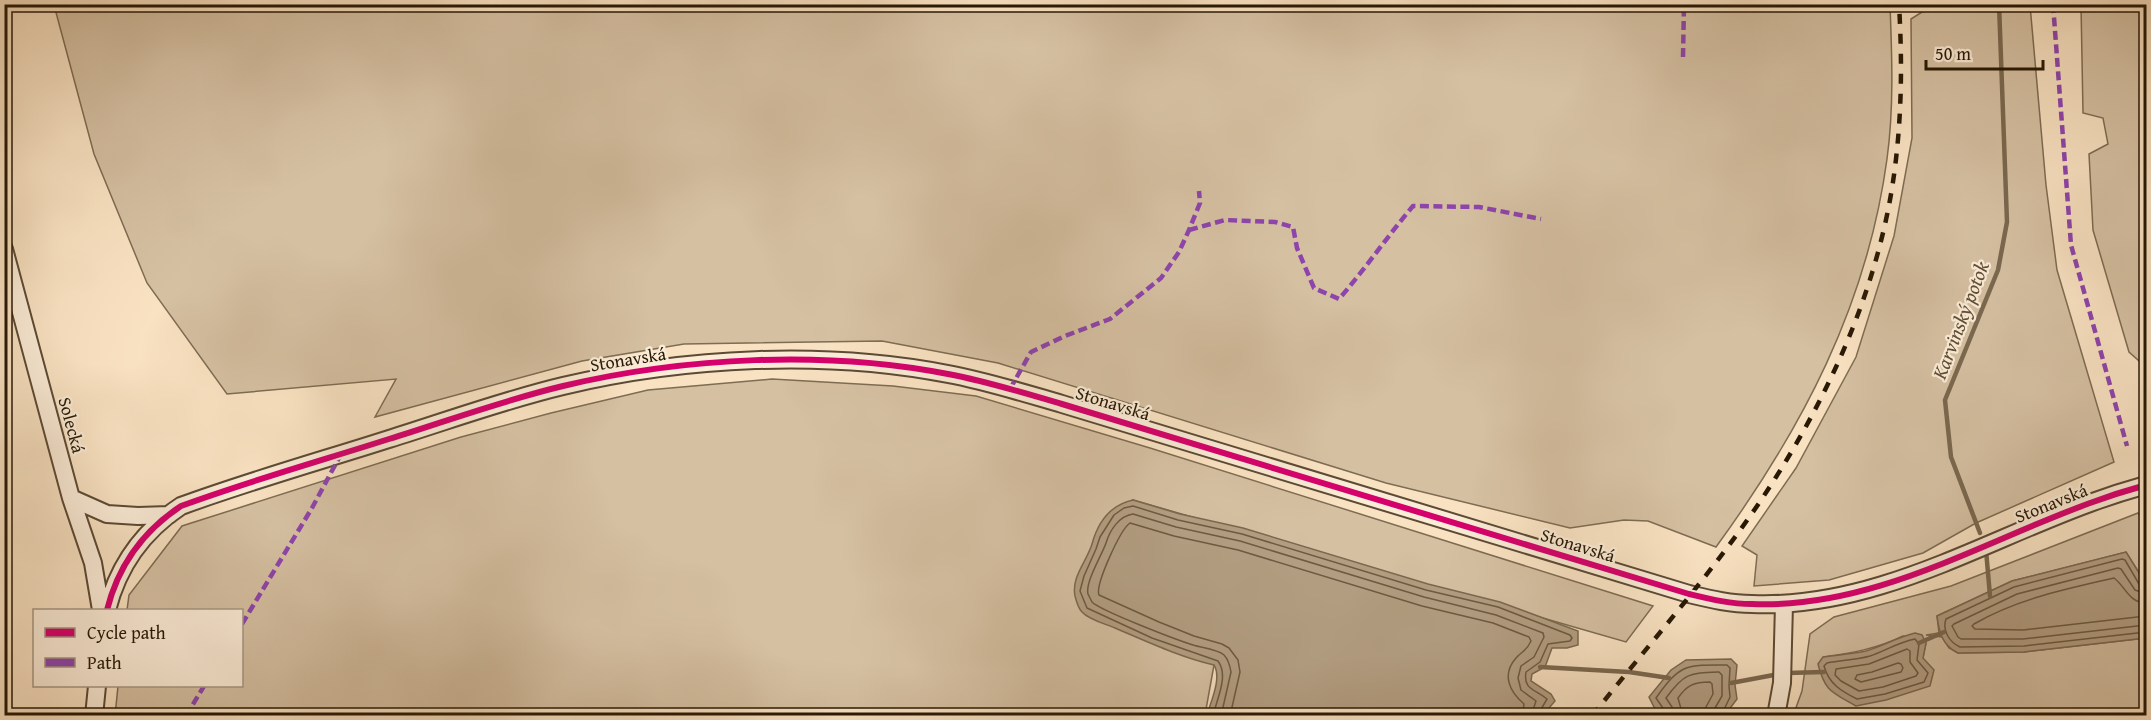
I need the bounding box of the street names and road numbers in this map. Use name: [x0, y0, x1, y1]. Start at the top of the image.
street label: Stonavská: [588, 340, 668, 378]
street label: Stonavská: [1073, 379, 1154, 427]
street label: Solecká: [52, 394, 93, 456]
street label: Stonavská: [2011, 476, 2092, 530]
street label: Stonavská: [1538, 521, 1619, 569]

